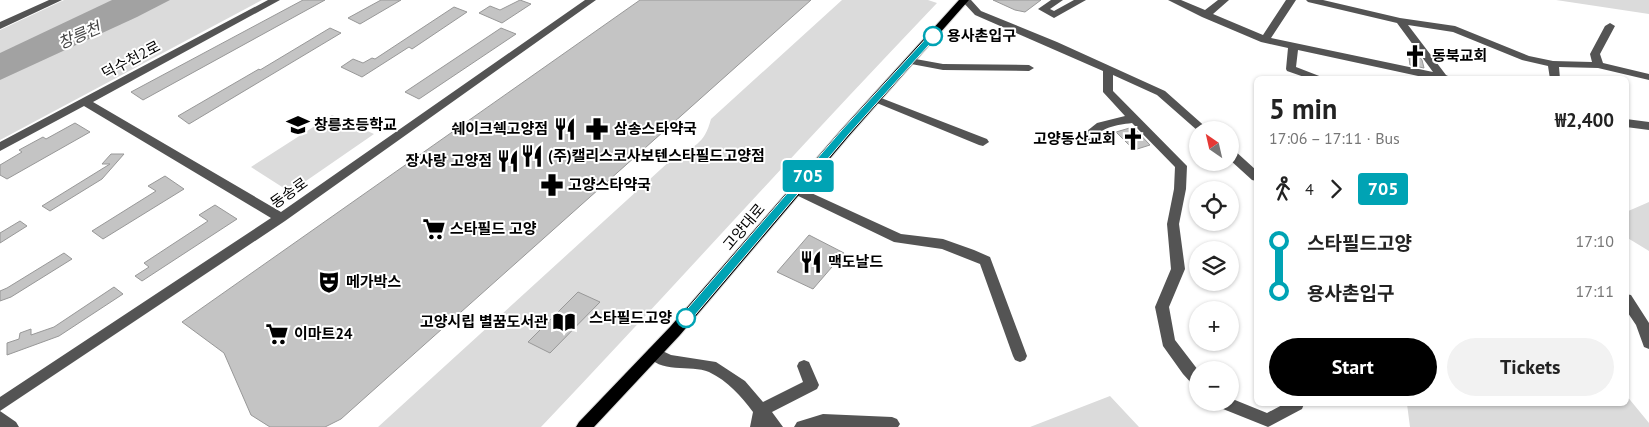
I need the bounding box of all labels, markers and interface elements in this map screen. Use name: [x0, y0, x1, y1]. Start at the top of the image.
water label: 창릉천: [55, 16, 105, 53]
marker: 용사촌입구: [923, 26, 943, 46]
place label: 용사촌입구: [947, 26, 1016, 45]
street label: 덕수천2로: [98, 36, 163, 83]
church icon: 동북교회: [1402, 43, 1428, 69]
place label: 동북교회: [1432, 46, 1487, 65]
text: 5 min: [1269, 90, 1337, 127]
text: ₩2,400: [1555, 108, 1614, 132]
school or university icon: 창릉초등학교: [285, 112, 311, 138]
place label: 창릉초등학교: [314, 115, 397, 134]
restaurant icon: 쉐이크쉑고양점: [552, 116, 578, 142]
pharmacy icon: 삼송스타약국: [584, 116, 610, 142]
place label: 쉐이크쉑고양점: [451, 119, 548, 138]
place label: 삼송스타약국: [614, 119, 697, 138]
north arrow: [1189, 121, 1239, 171]
map controls: [1189, 121, 1239, 411]
church icon: 고양동산교회: [1120, 126, 1146, 152]
text: 17:06 – 17:11 · Bus: [1269, 128, 1400, 148]
place label: 고양동산교회: [1033, 129, 1116, 148]
restaurant icon: (주)캘리스코사보텐스타필드고양점: [519, 143, 545, 169]
place label: (주)캘리스코사보텐스타필드고양점: [548, 146, 765, 165]
restaurant icon: 장사랑 고양점: [495, 148, 521, 174]
place label: 장사랑 고양점: [405, 151, 492, 170]
line badge: 705: [779, 160, 837, 192]
text: 705: [793, 164, 823, 187]
pharmacy icon: 고양스타약국: [539, 172, 565, 198]
street label: 동송로: [266, 173, 311, 212]
place label: 고양스타약국: [568, 175, 651, 194]
icon: walk: [1269, 175, 1297, 203]
icon: forward: [1322, 175, 1350, 203]
text: 705: [1368, 177, 1398, 200]
text: 4: [1305, 179, 1314, 199]
button: locate: [1189, 181, 1239, 231]
street label: 고양대로: [719, 199, 769, 254]
supermarket icon: 스타필드 고양: [421, 216, 447, 242]
place label: 스타필드 고양: [450, 219, 537, 238]
text: 스타필드고양: [1307, 231, 1412, 255]
text: 17:10: [1576, 231, 1614, 251]
button: layers: [1189, 241, 1239, 291]
restaurant icon: 맥도날드: [798, 249, 824, 275]
place label: 맥도날드: [828, 252, 883, 271]
theatre icon: 메가박스: [316, 269, 342, 295]
place label: 메가박스: [346, 272, 401, 291]
text: 용사촌입구: [1307, 281, 1394, 305]
text: 17:11: [1576, 281, 1614, 301]
button: +: [1189, 301, 1239, 351]
place label: 스타필드고양: [589, 308, 672, 327]
marker: 스타필드고양: [676, 308, 696, 328]
library icon: 고양시립 별꿈도서관: [551, 309, 577, 335]
place label: 고양시립 별꿈도서관: [420, 312, 548, 331]
supermarket icon: 이마트24: [264, 321, 290, 347]
place label: 이마트24: [294, 324, 353, 343]
button: Start: [1269, 338, 1437, 396]
button: Tickets: [1447, 338, 1614, 396]
button: −: [1189, 361, 1239, 411]

